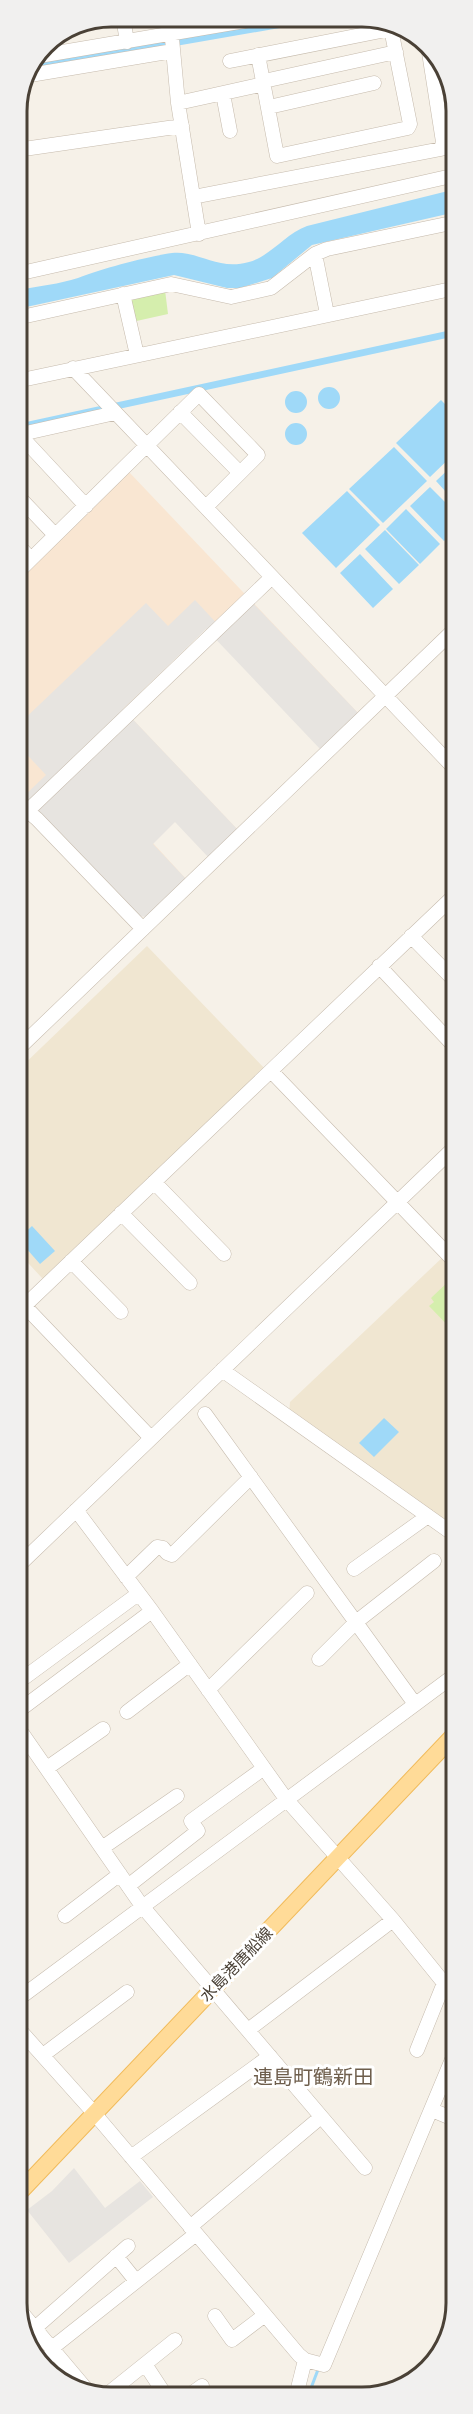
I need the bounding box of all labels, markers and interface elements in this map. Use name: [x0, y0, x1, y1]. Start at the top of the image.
street label: 水島港唐船線: [195, 1922, 277, 2006]
district label: 連島町鶴新田: [253, 2063, 373, 2090]

